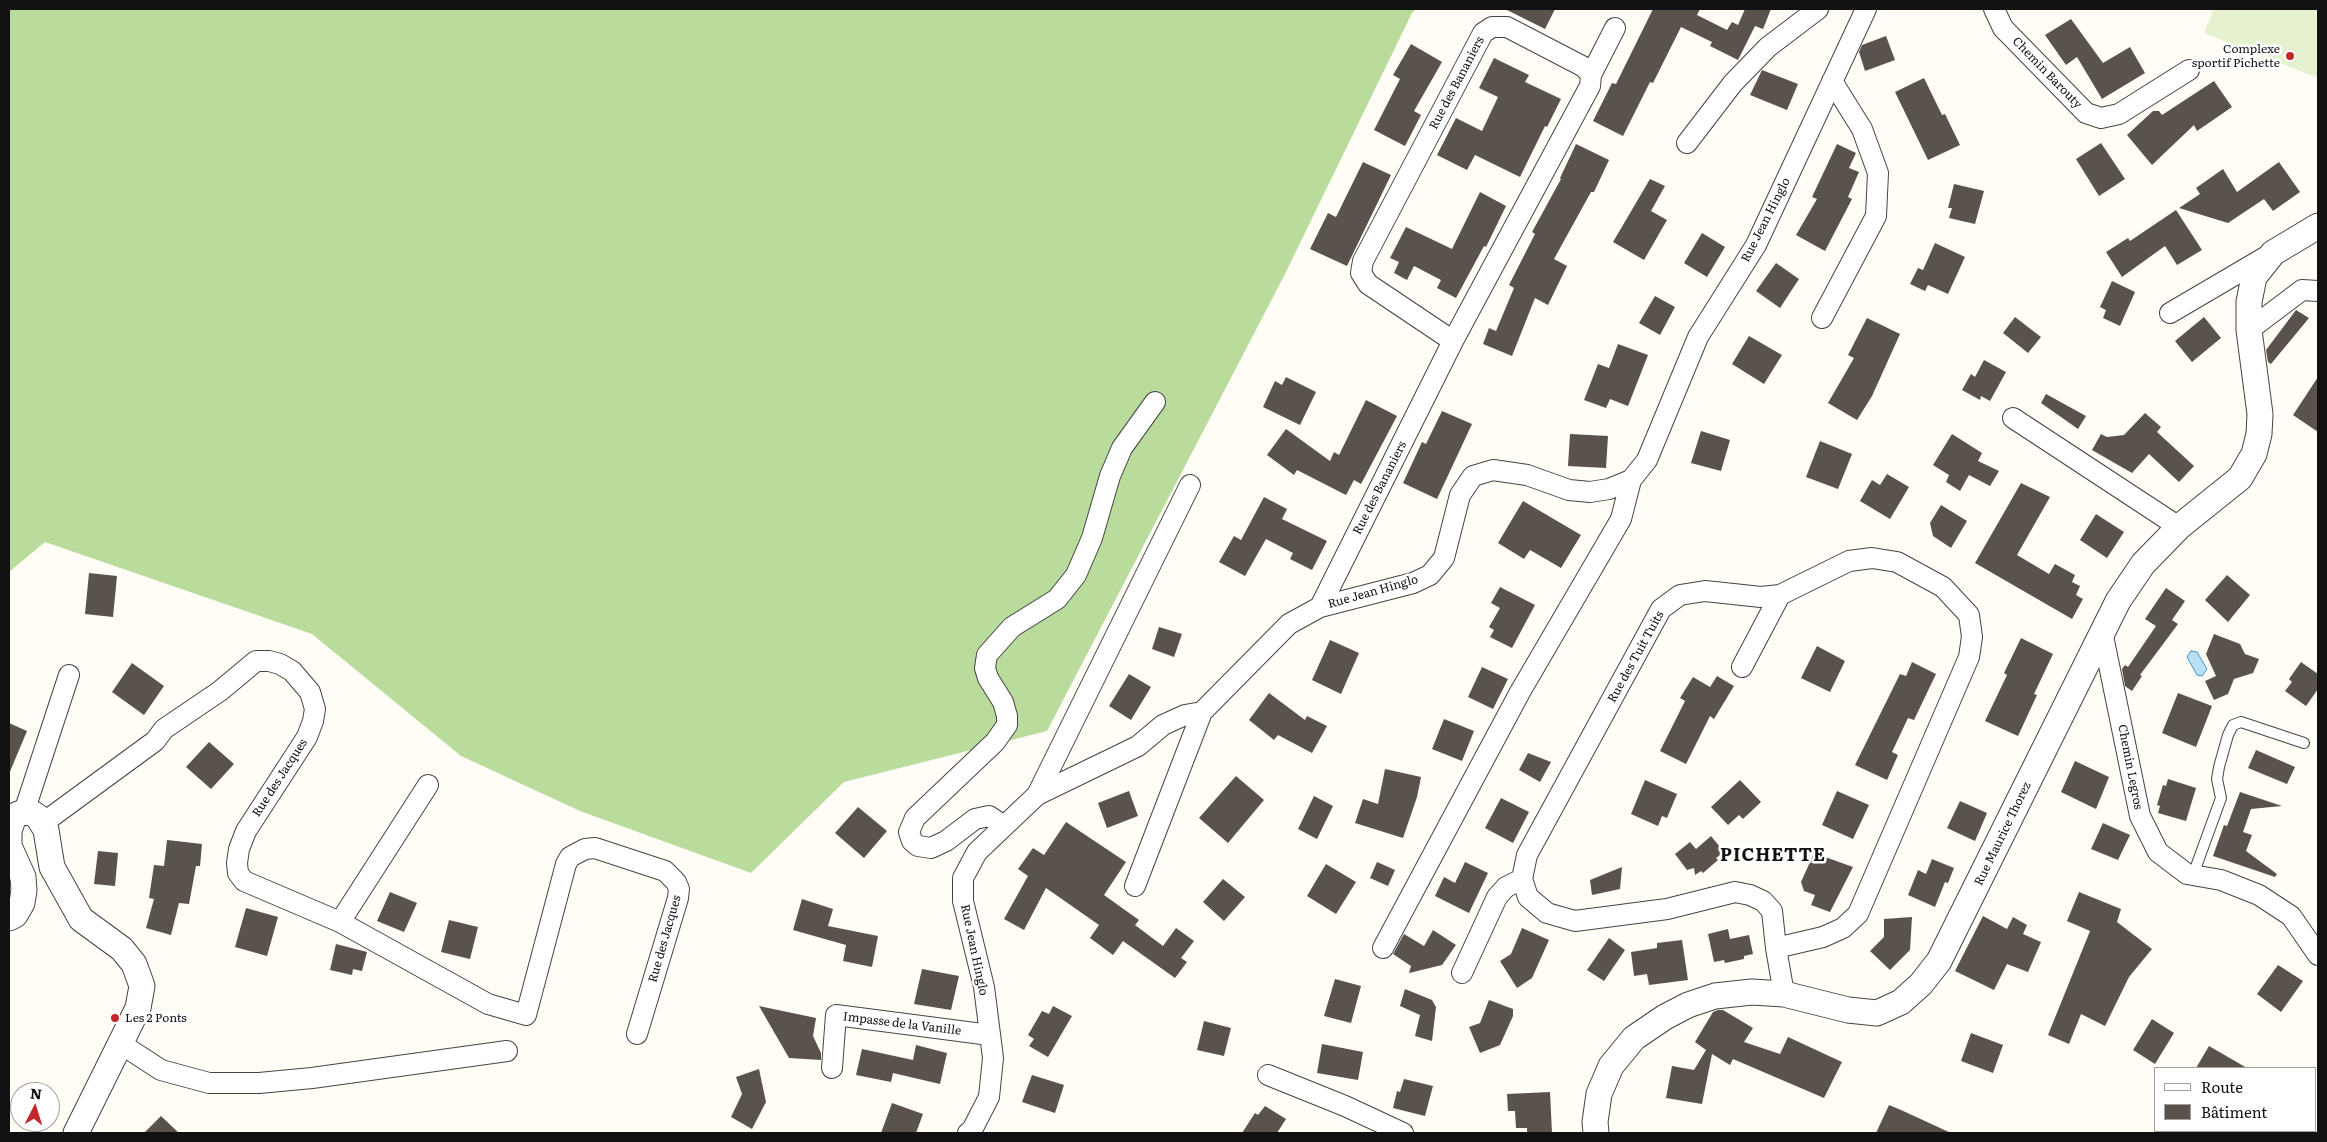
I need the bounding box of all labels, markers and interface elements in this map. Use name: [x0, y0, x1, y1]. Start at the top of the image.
street label: Rue des Bananiers: [1426, 34, 1488, 132]
street label: Chemin Barouty: [2009, 34, 2085, 112]
place label: Complexe sportif Pichette: [2192, 42, 2280, 70]
marker: Complexe sportif Pichette: [2284, 50, 2296, 62]
street label: Rue Jean Hinglo: [1738, 175, 1794, 265]
street label: Rue des Bananiers: [1350, 439, 1410, 537]
street label: Rue Jean Hinglo: [1326, 572, 1420, 612]
street label: Rue des Tuit Tuits: [1605, 609, 1667, 705]
street label: Chemin Legros: [2115, 723, 2145, 811]
street label: Rue des Jacques: [249, 736, 311, 820]
street label: Rue Maurice Thorez: [1972, 780, 2034, 888]
district label: PICHETTE: [1719, 845, 1827, 867]
street label: Rue des Jacques: [646, 894, 684, 984]
street label: Rue Jean Hinglo: [957, 903, 991, 997]
street label: Impasse de la Vanille: [842, 1010, 962, 1038]
place label: Les 2 Ponts: [125, 1011, 187, 1025]
marker: Les 2 Ponts: [109, 1012, 121, 1024]
legend: [2154, 1067, 2317, 1132]
text: Route: [2201, 1075, 2243, 1098]
north arrow: [10, 1082, 60, 1132]
text: N: [29, 1083, 43, 1104]
text: Bâtiment: [2201, 1100, 2267, 1123]

